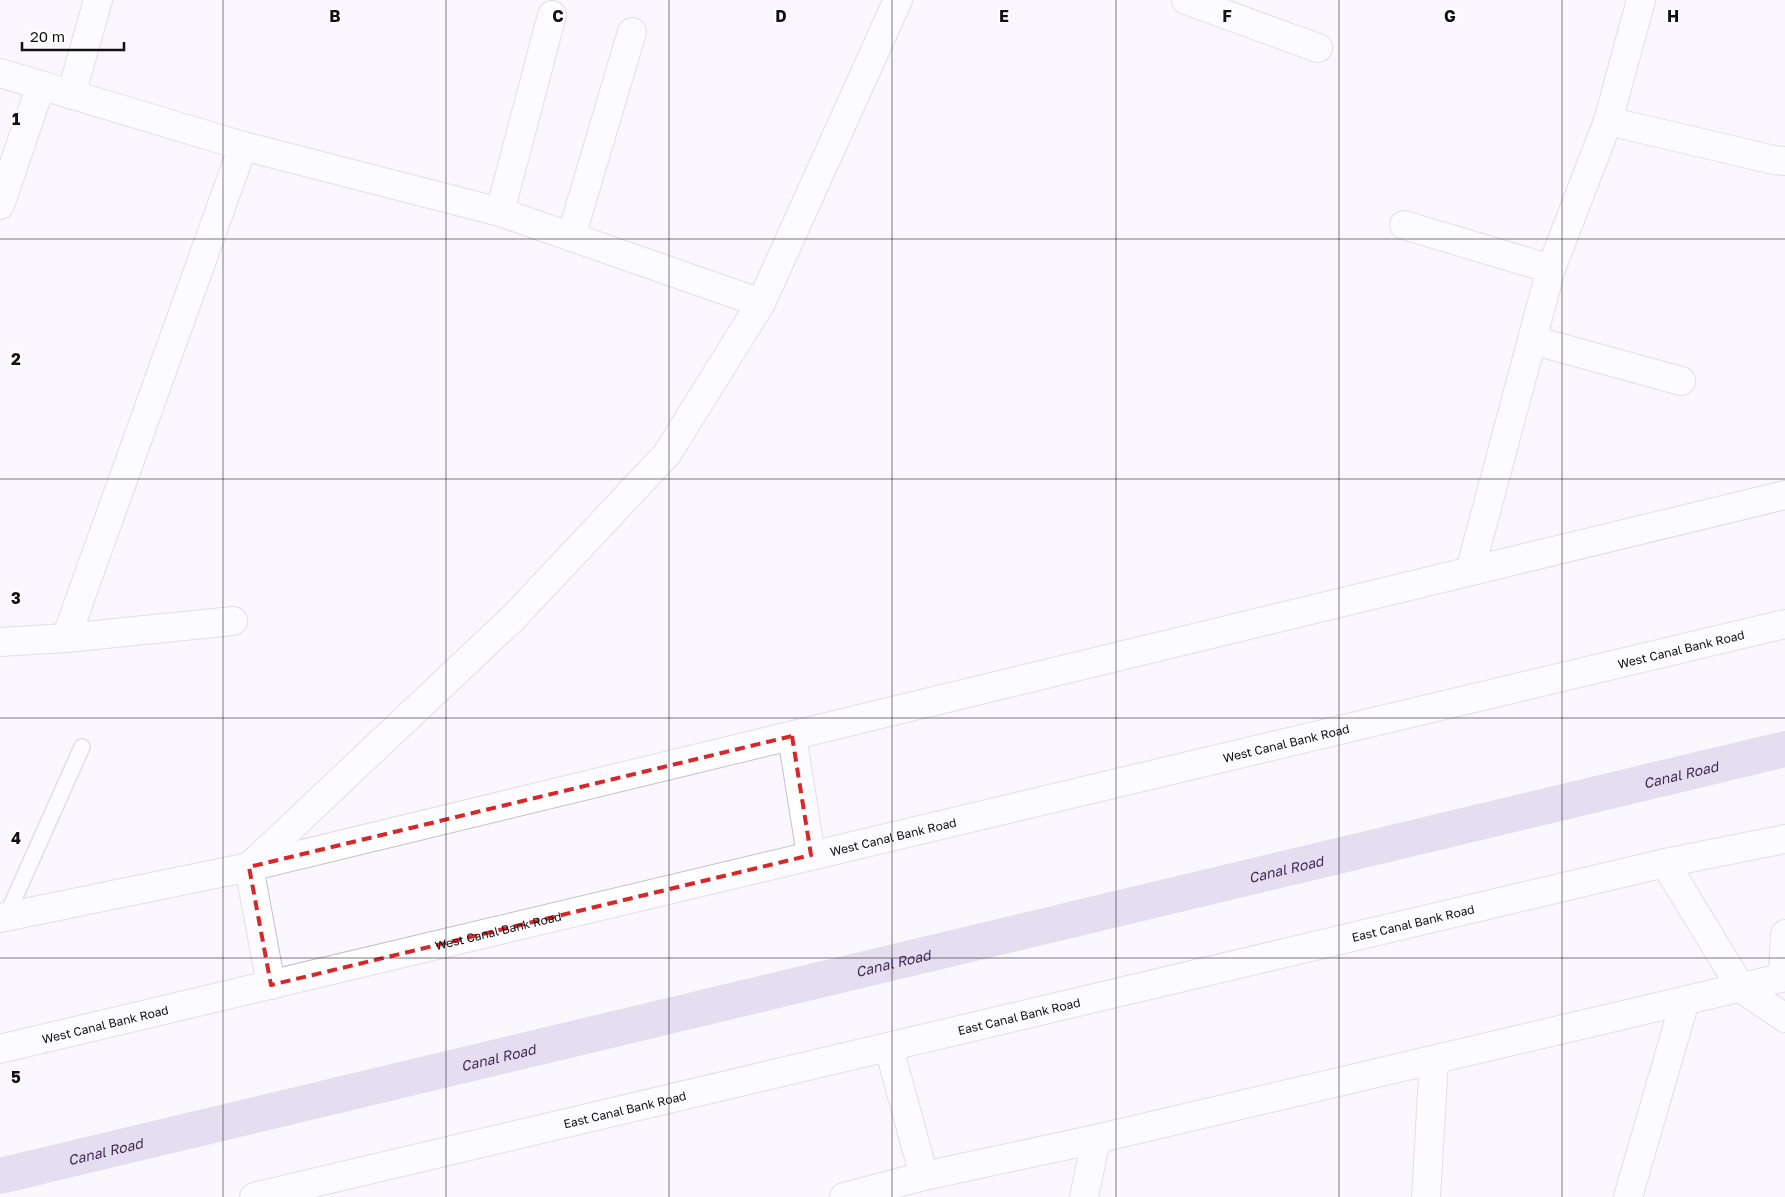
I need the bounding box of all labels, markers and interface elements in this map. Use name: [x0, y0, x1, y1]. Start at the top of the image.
text: B: [329, 6, 341, 26]
text: C: [552, 6, 564, 26]
text: D: [775, 6, 787, 26]
text: E: [999, 6, 1009, 26]
text: F: [1222, 6, 1232, 26]
text: G: [1444, 6, 1456, 26]
text: H: [1667, 6, 1679, 26]
scale bar: [22, 20, 125, 52]
text: 20 m: [30, 27, 65, 45]
text: 1: [12, 109, 20, 129]
text: 2: [11, 349, 21, 369]
text: 3: [11, 588, 21, 608]
street label: West Canal Bank Road: [1616, 626, 1746, 671]
street label: West Canal Bank Road: [1221, 720, 1351, 765]
water label: Canal Road: [1641, 757, 1721, 791]
street label: West Canal Bank Road: [828, 814, 958, 859]
text: 4: [11, 828, 21, 848]
water label: Canal Road: [1247, 851, 1326, 886]
street label: East Canal Bank Road: [1350, 901, 1476, 944]
street label: West Canal Bank Road: [433, 908, 563, 953]
water label: Canal Road: [854, 945, 933, 980]
street label: East Canal Bank Road: [956, 994, 1082, 1038]
street label: West Canal Bank Road: [40, 1002, 170, 1046]
water label: Canal Road: [459, 1039, 538, 1074]
text: 5: [11, 1067, 21, 1087]
street label: East Canal Bank Road: [562, 1087, 688, 1131]
water label: Canal Road: [66, 1133, 145, 1168]

